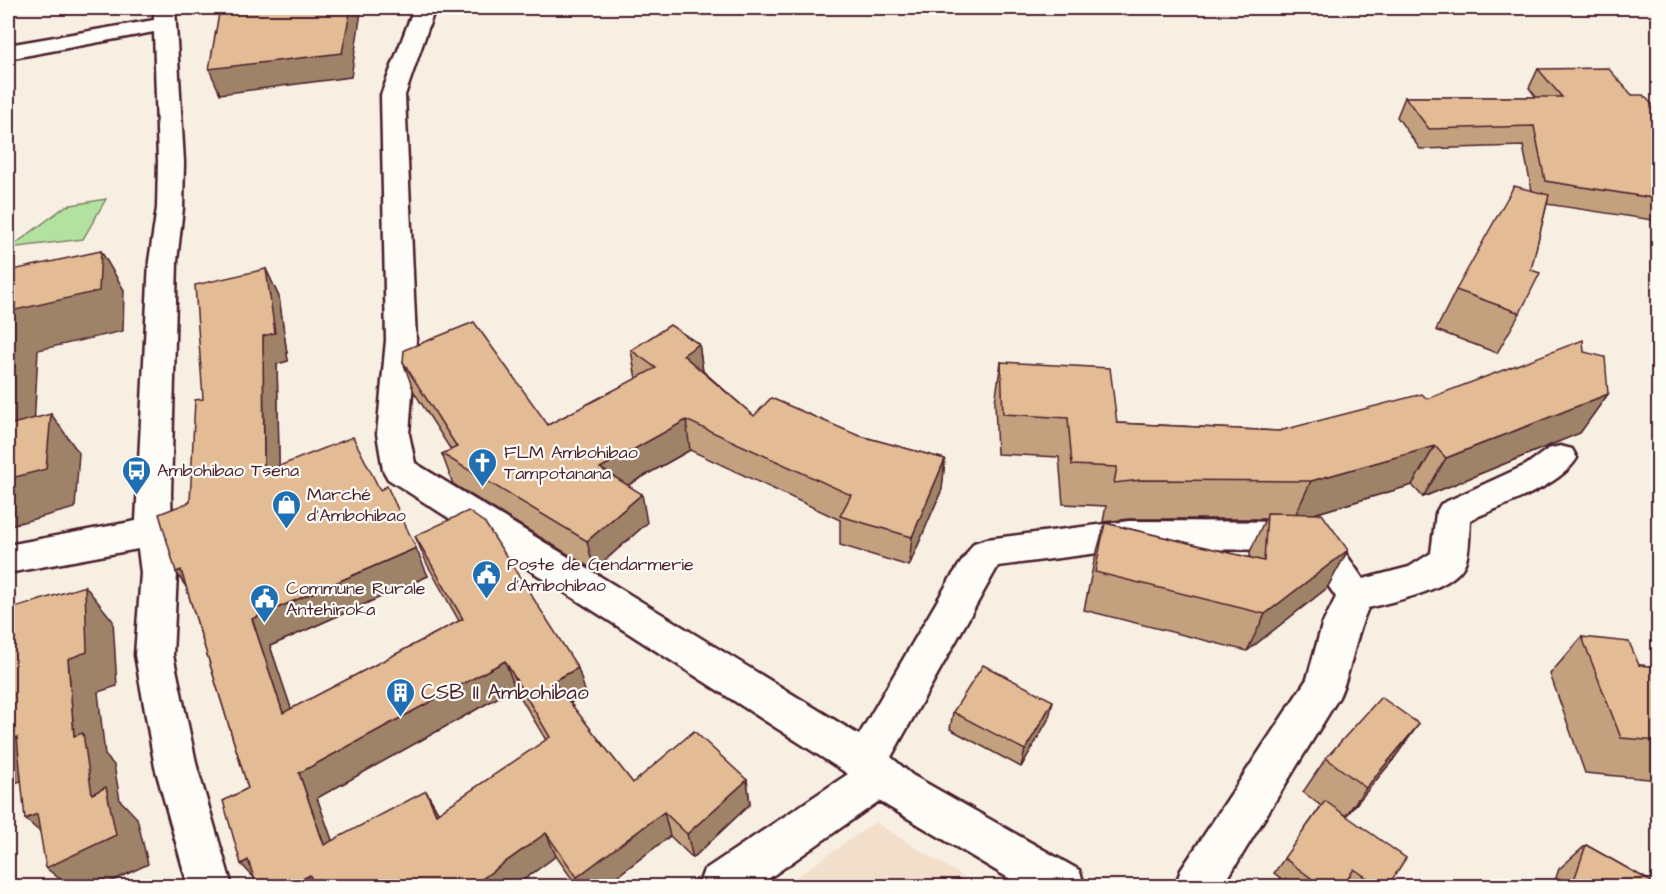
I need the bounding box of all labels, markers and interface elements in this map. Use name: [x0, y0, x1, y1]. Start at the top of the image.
place label: FLM Ambohibao Tampotanana: [504, 440, 638, 486]
church icon: FLM Ambohibao Tampotanana: [467, 446, 499, 488]
bus stop icon: Ambohibao Tsena: [120, 454, 152, 496]
place label: Ambohibao Tsena: [157, 458, 299, 483]
place label: Marché d'Ambohibao: [307, 482, 406, 528]
shop icon: Marché d'Ambohibao: [270, 488, 302, 530]
place label: Poste de Gendarmerie d'Ambohibao: [507, 552, 694, 598]
public building icon: Poste de Gendarmerie d'Ambohibao: [470, 558, 502, 600]
place label: Commune Rurale Antehiroka: [286, 576, 426, 622]
public building icon: Commune Rurale Antehiroka: [249, 582, 281, 624]
building icon: CSB II Ambohibao: [384, 676, 416, 718]
place label: CSB II Ambohibao: [421, 678, 589, 707]

